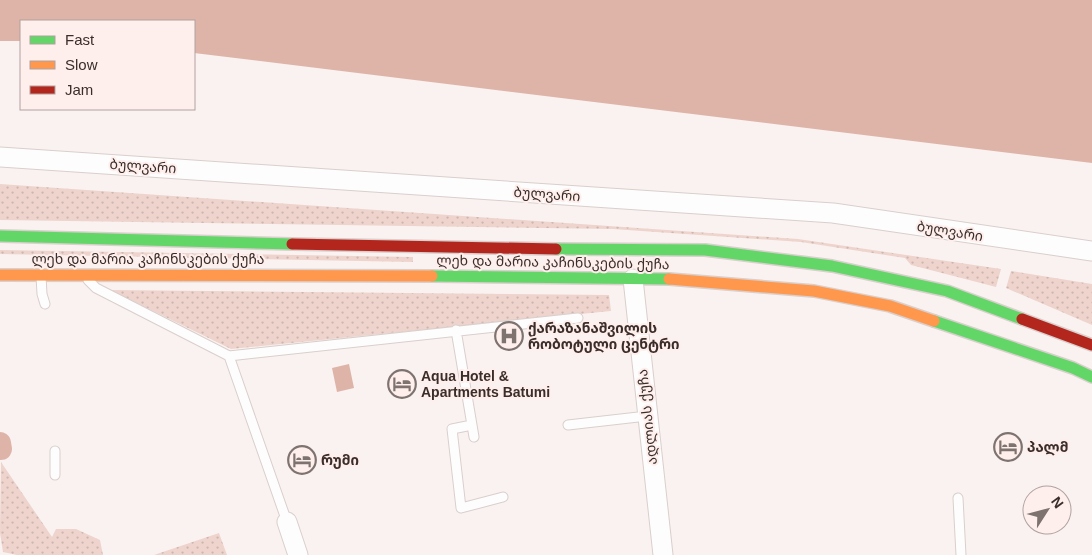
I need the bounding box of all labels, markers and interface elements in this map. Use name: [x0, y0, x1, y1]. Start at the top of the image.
legend: [20, 20, 195, 110]
text: Fast: [65, 31, 95, 48]
text: Slow: [65, 56, 98, 73]
text: Jam: [65, 81, 93, 98]
street label: ბულვარი: [109, 156, 177, 177]
street label: ბულვარი: [513, 184, 581, 205]
street label: ბულვარი: [916, 218, 984, 245]
street label: ლეხ და მარია კაჩინსკების ქუჩა: [31, 251, 265, 268]
street label: ლეხ და მარია კაჩინსკების ქუჩა: [436, 252, 670, 273]
place label: ქარაზანაშვილის რობოტული ცენტრი: [528, 320, 679, 353]
hospital icon: ქარაზანაშვილის რობოტული ცენტრი: [494, 321, 524, 351]
place label: Aqua Hotel & Apartments Batumi: [421, 368, 550, 400]
street label: ადლიას ქუჩა: [634, 368, 661, 466]
hotel icon: Aqua Hotel & Apartments Batumi: [387, 369, 417, 399]
hotel icon: პალმ: [993, 432, 1023, 462]
place label: პალმ: [1027, 439, 1068, 456]
hotel icon: რუმი: [287, 445, 317, 475]
place label: რუმი: [321, 452, 359, 469]
north arrow: [1022, 485, 1072, 535]
text: N: [1048, 494, 1067, 511]

